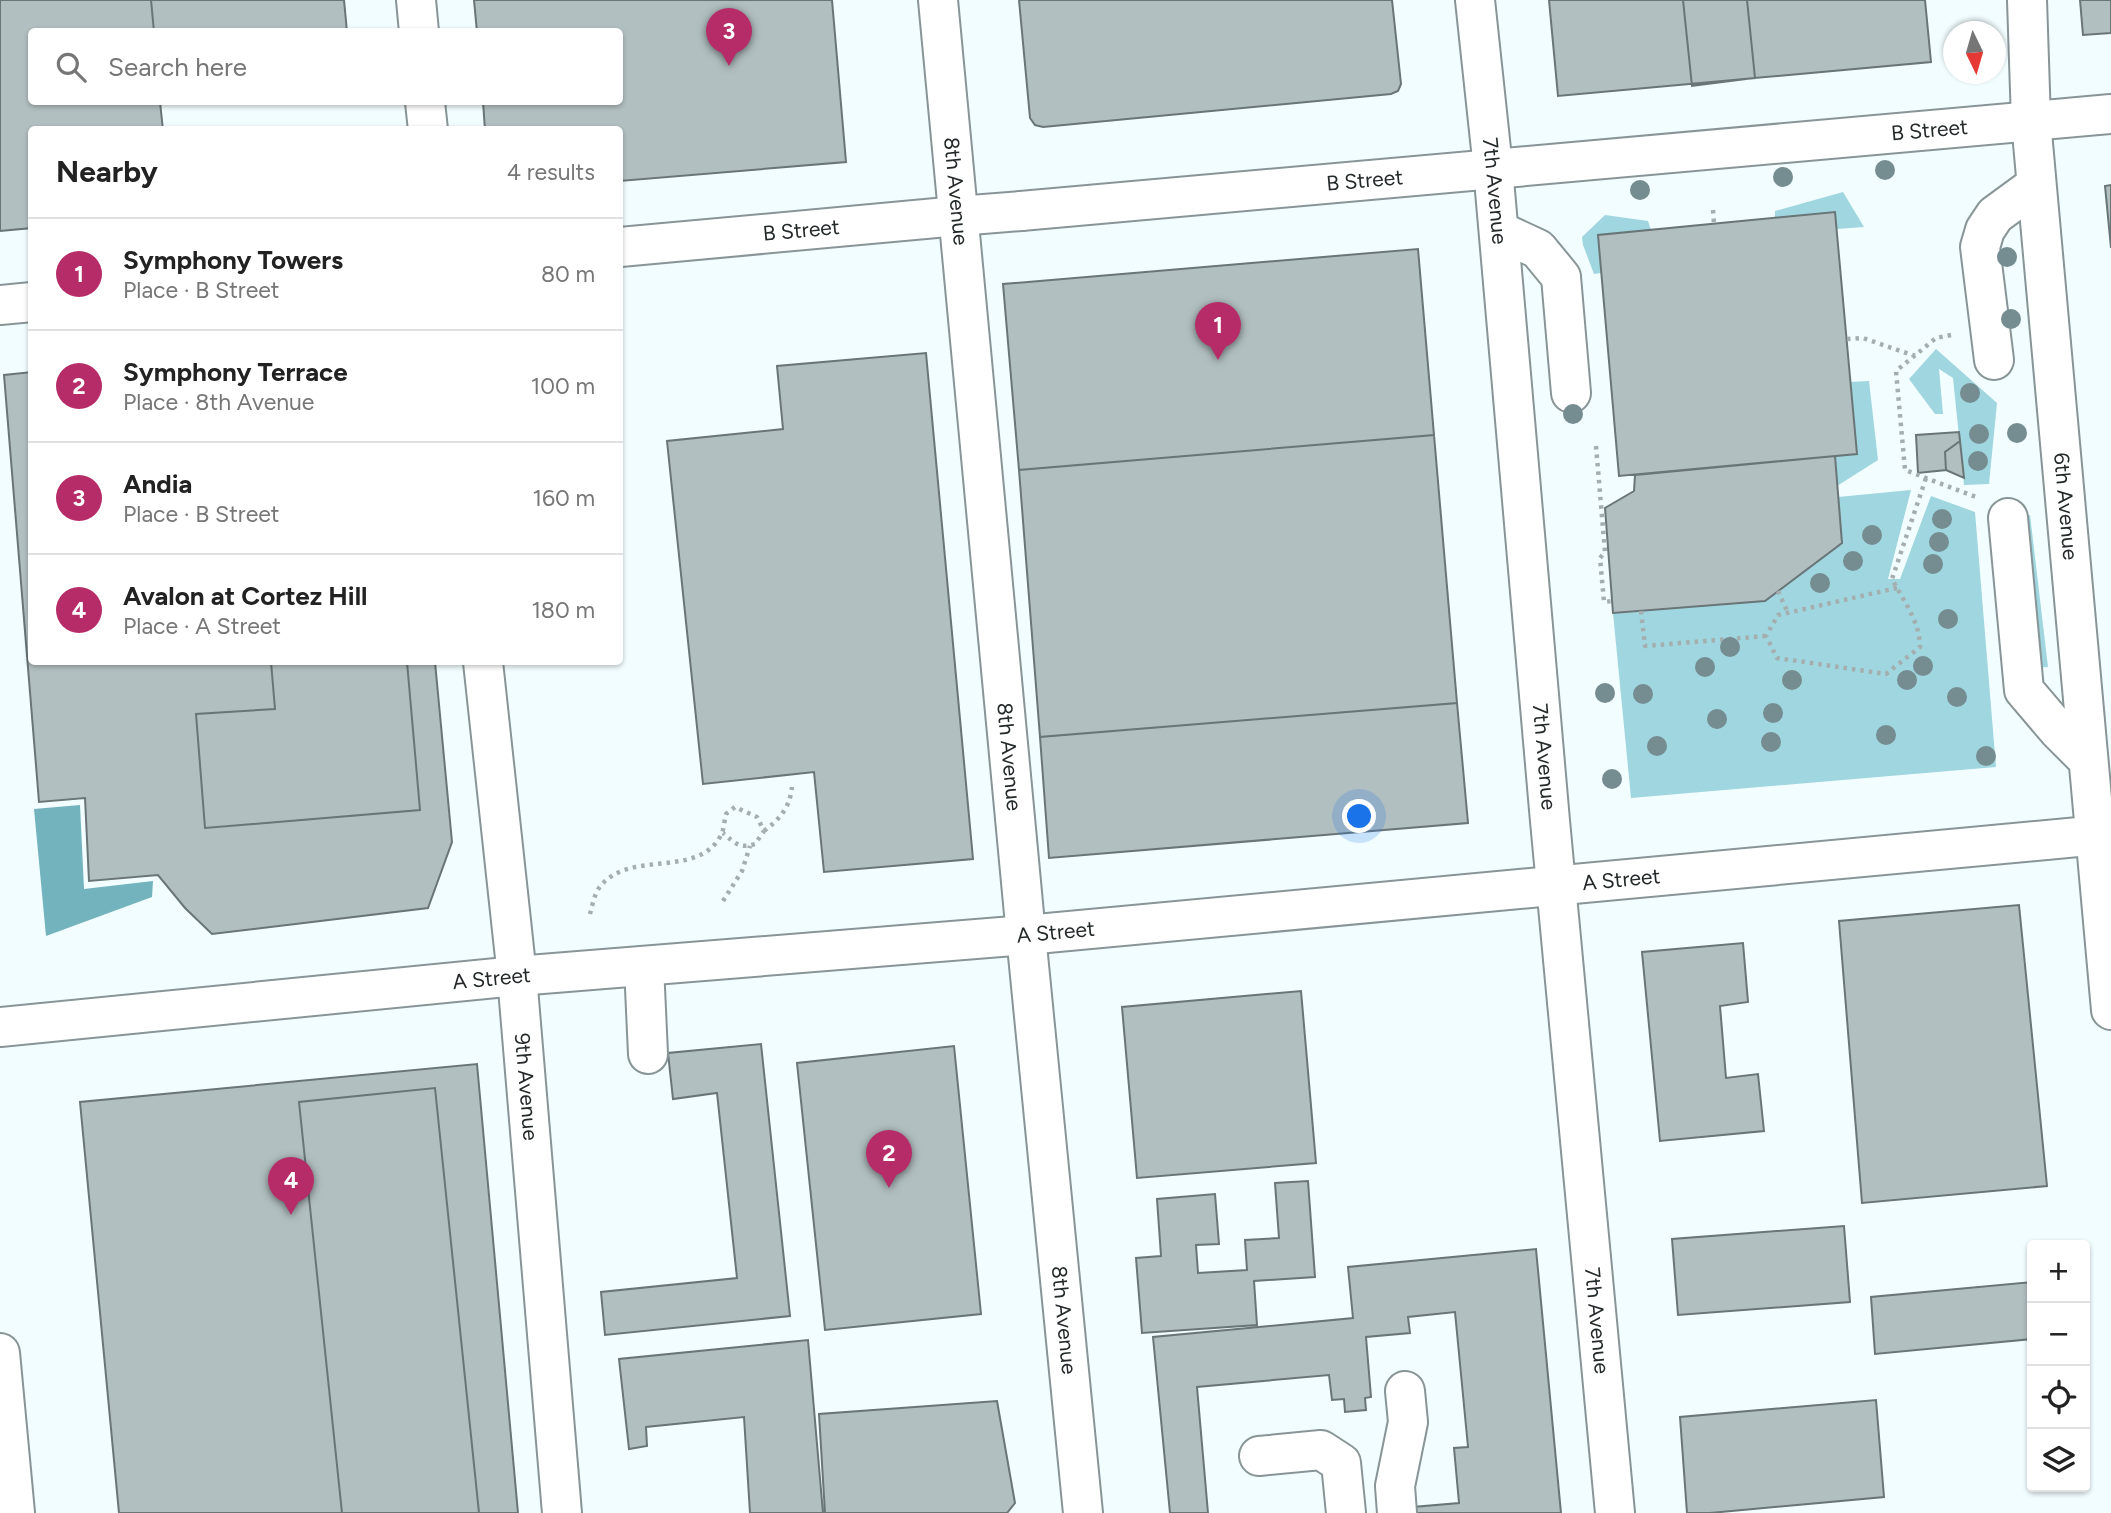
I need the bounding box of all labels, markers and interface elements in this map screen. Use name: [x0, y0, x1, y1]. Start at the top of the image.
pin: 3: [706, 8, 752, 66]
north arrow: [1943, 21, 2006, 84]
search box: [28, 28, 623, 105]
icon: search: [52, 48, 90, 86]
text: Search here: [108, 51, 247, 83]
street label: B Street: [1890, 114, 1969, 146]
street label: 8th Avenue: [939, 136, 974, 246]
street label: 7th Avenue: [1478, 136, 1513, 245]
text: Nearby: [56, 153, 158, 190]
text: 4 results: [507, 158, 595, 186]
street label: B Street: [1325, 164, 1404, 196]
street label: B Street: [762, 214, 841, 246]
text: Symphony Towers: [123, 244, 343, 276]
text: 1: [74, 260, 84, 288]
text: 80 m: [541, 260, 595, 288]
text: Place · B Street: [123, 276, 279, 304]
pin: 1: [1195, 302, 1241, 360]
text: Symphony Terrace: [123, 356, 348, 388]
text: 2: [72, 372, 86, 400]
text: 100 m: [531, 372, 595, 400]
text: Place · 8th Avenue: [123, 388, 314, 416]
street label: 6th Avenue: [2049, 452, 2083, 561]
text: Andia: [123, 468, 192, 500]
text: 3: [73, 484, 85, 512]
text: 160 m: [532, 484, 595, 512]
text: Place · B Street: [123, 500, 279, 528]
text: Avalon at Cortez Hill: [123, 580, 367, 612]
text: 4: [72, 596, 86, 624]
text: 180 m: [531, 596, 595, 624]
text: Place · A Street: [123, 612, 281, 640]
street label: 8th Avenue: [992, 701, 1027, 812]
street label: 7th Avenue: [1528, 702, 1562, 811]
your location: [1342, 799, 1376, 833]
street label: A Street: [1581, 863, 1661, 895]
street label: A Street: [1016, 916, 1096, 948]
street label: A Street: [451, 962, 532, 994]
street label: 9th Avenue: [510, 1032, 544, 1141]
pin: 2: [866, 1130, 912, 1188]
pin: 4: [268, 1157, 314, 1215]
map controls: [2027, 1240, 2090, 1492]
button: +: [2027, 1240, 2090, 1303]
street label: 8th Avenue: [1047, 1265, 1082, 1375]
street label: 7th Avenue: [1580, 1266, 1615, 1375]
button: −: [2027, 1303, 2090, 1366]
button: locate: [2027, 1366, 2090, 1429]
button: layers: [2027, 1429, 2090, 1492]

